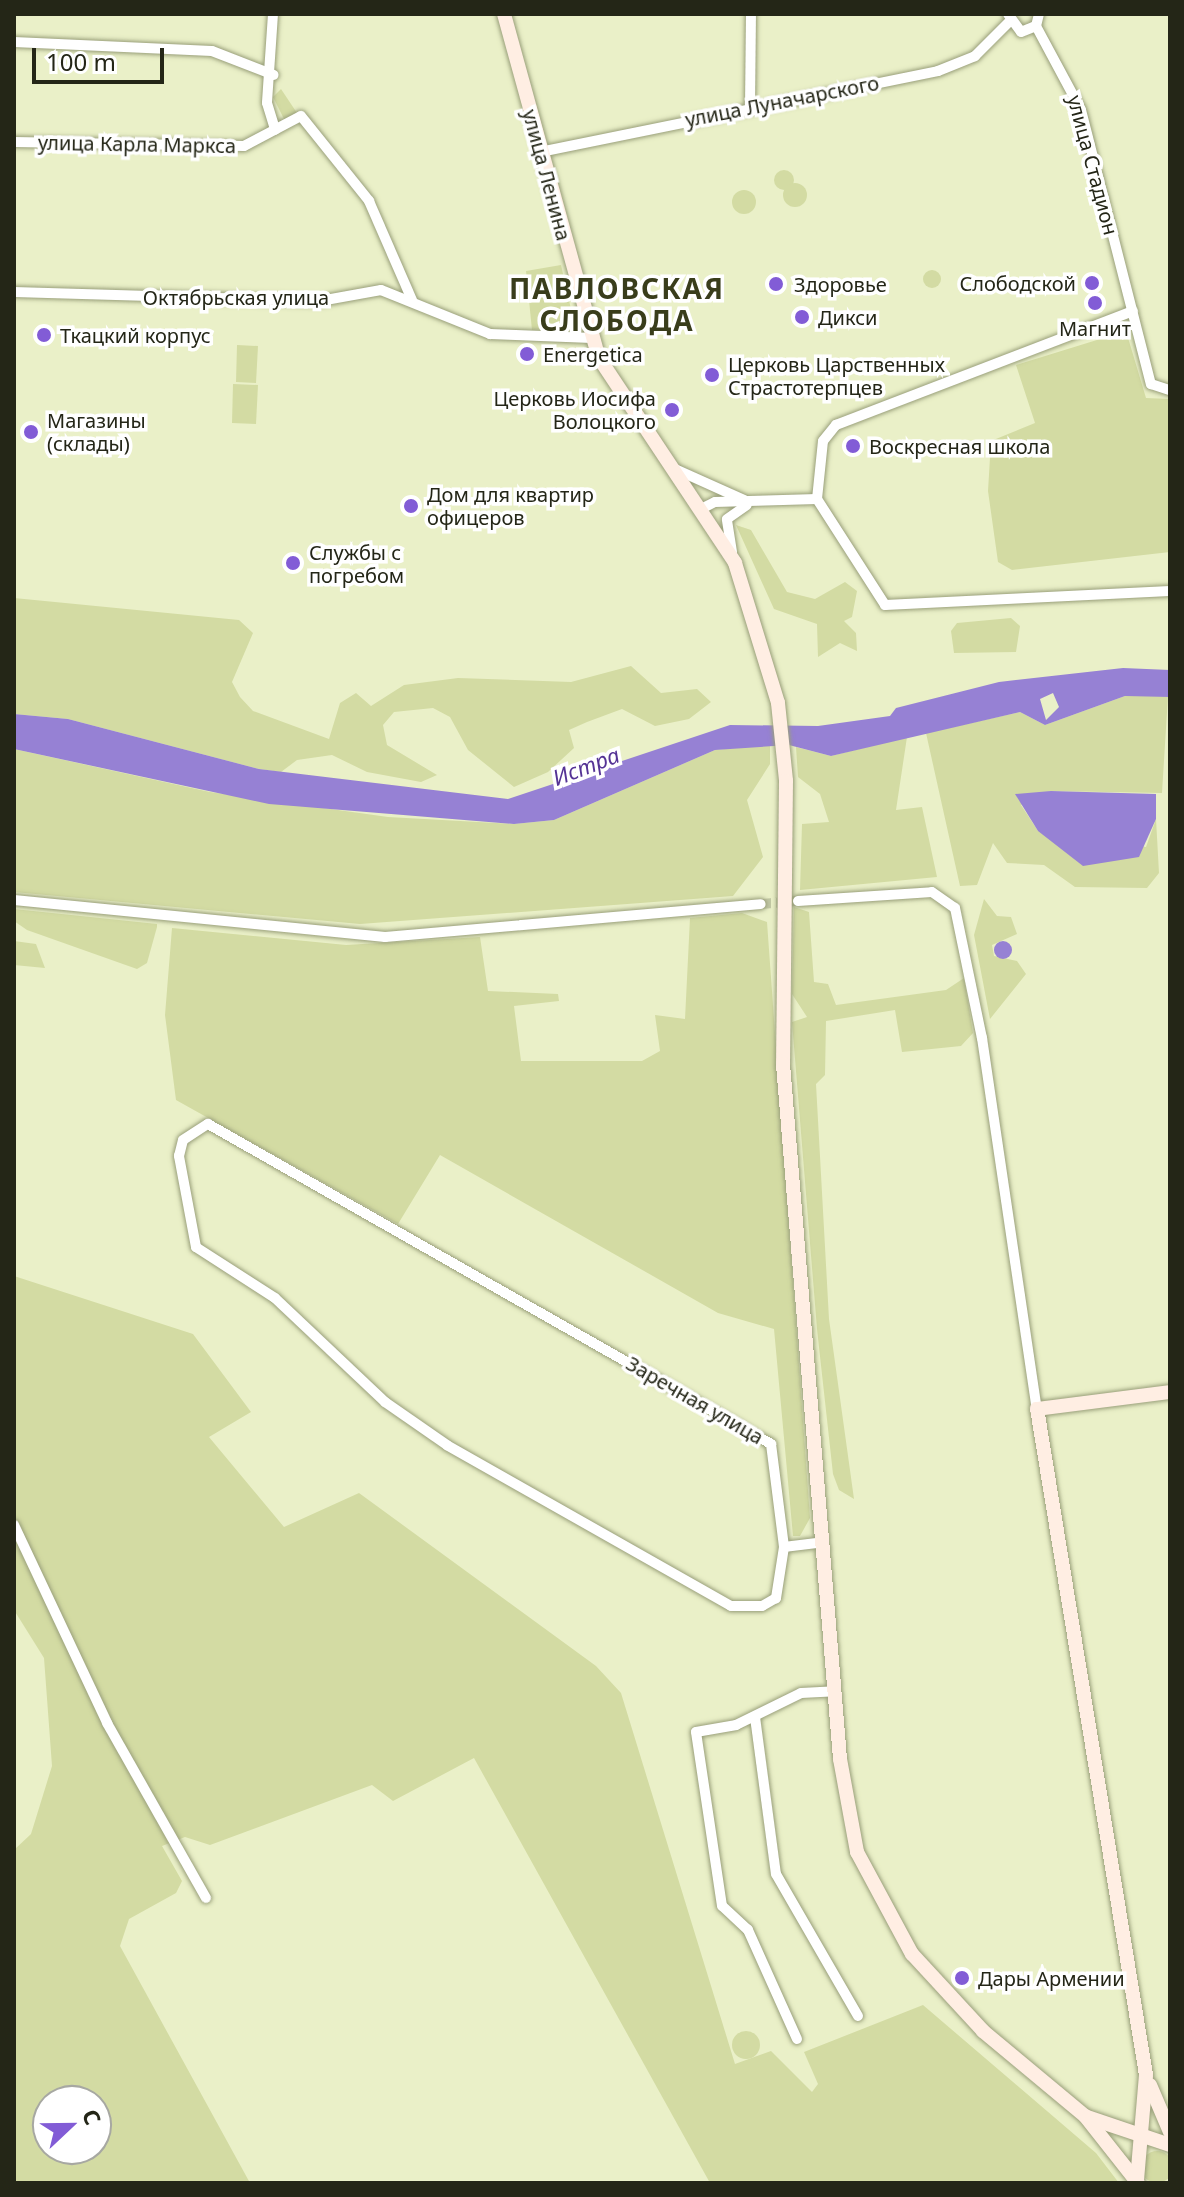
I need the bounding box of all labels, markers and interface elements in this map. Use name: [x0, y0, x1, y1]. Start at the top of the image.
scale bar: [36, 32, 168, 82]
text: 100 m: [46, 45, 116, 78]
street label: улица Луначарского: [683, 70, 881, 132]
street label: улица Стадион: [1063, 92, 1123, 238]
street label: улица Ленина: [518, 107, 576, 243]
street label: улица Карла Маркса: [38, 130, 236, 158]
district label: ПАВЛОВСКАЯ СЛОБОДА: [509, 271, 725, 337]
place label: Слободской: [959, 271, 1076, 295]
place label: Здоровье: [794, 272, 887, 296]
marker: Здоровье: [765, 273, 787, 295]
marker: Слободской: [1083, 274, 1101, 292]
street label: Октябрьская улица: [143, 285, 329, 309]
marker: Магнит: [1086, 294, 1104, 312]
place label: Дикси: [818, 305, 877, 329]
marker: Дикси: [793, 308, 811, 326]
place label: Магнит: [1059, 316, 1131, 340]
place label: Ткацкий корпус: [60, 323, 211, 347]
marker: Ткацкий корпус: [35, 326, 53, 344]
place label: Energetica: [543, 342, 643, 366]
marker: Energetica: [518, 345, 536, 363]
place label: Церковь Царственных Страстотерпцев: [728, 352, 945, 399]
marker: Церковь Царственных Страстотерпцев: [703, 366, 721, 384]
place label: Церковь Иосифа Волоцкого: [493, 386, 656, 433]
marker: Церковь Иосифа Волоцкого: [663, 401, 681, 419]
place label: Магазины (склады): [47, 408, 146, 455]
marker: Магазины (склады): [22, 423, 40, 441]
place label: Воскресная школа: [869, 434, 1050, 458]
marker: Воскресная школа: [844, 437, 862, 455]
place label: Дом для квартир офицеров: [427, 482, 594, 529]
marker: Дом для квартир офицеров: [402, 497, 420, 515]
place label: Службы с погребом: [309, 540, 404, 587]
marker: Службы с погребом: [284, 554, 302, 572]
water label: Истра: [549, 741, 623, 791]
street label: Заречная улица: [622, 1351, 768, 1449]
place label: Дары Армении: [978, 1966, 1125, 1990]
marker: Дары Армении: [953, 1969, 971, 1987]
north arrow: [32, 2085, 112, 2165]
text: С: [76, 2105, 109, 2129]

